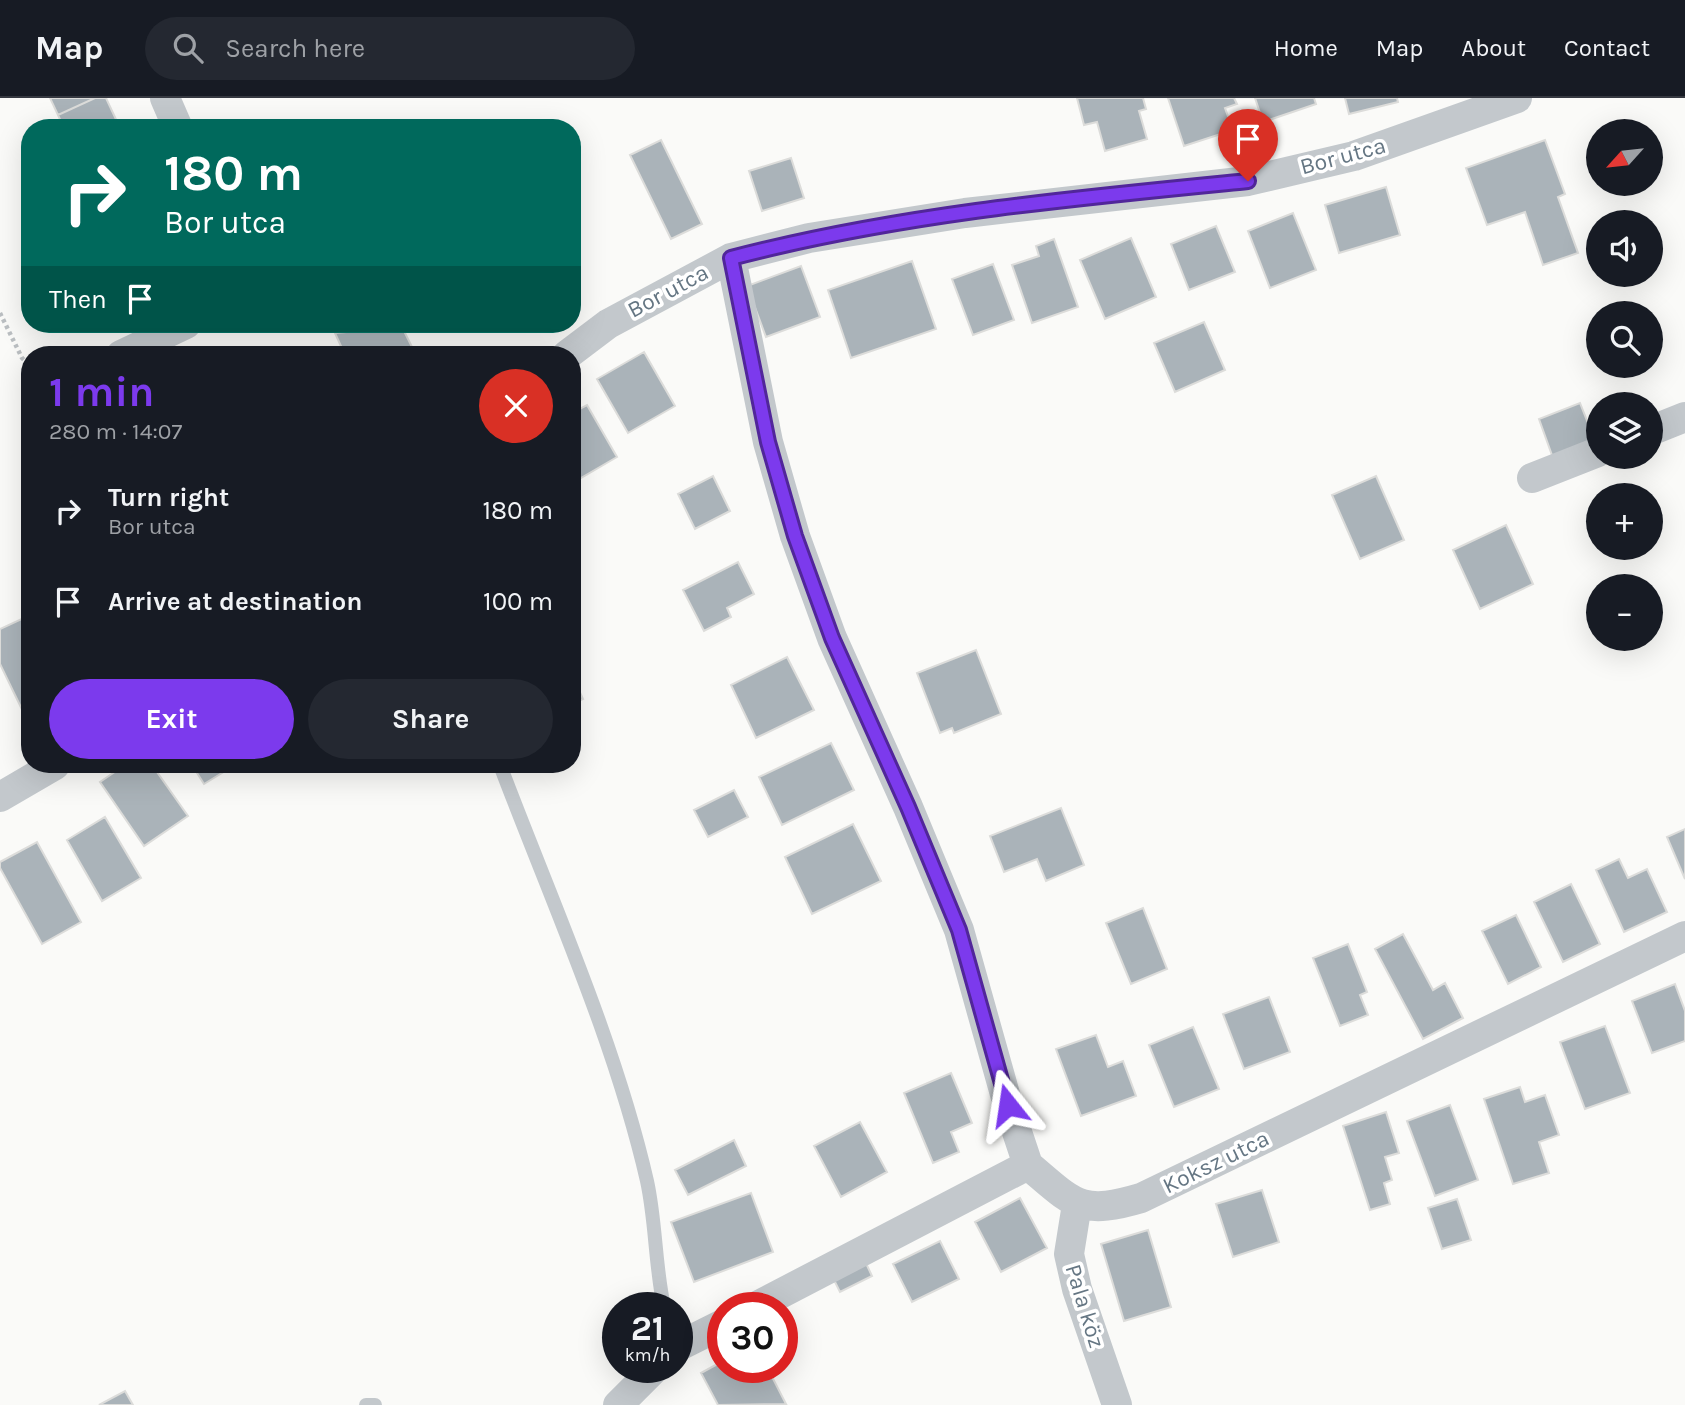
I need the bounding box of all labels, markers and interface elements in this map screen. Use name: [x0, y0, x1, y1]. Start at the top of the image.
search box: [145, 17, 635, 80]
text: Map: [35, 29, 103, 67]
icon: search: [169, 29, 207, 67]
text: Search here: [225, 33, 365, 64]
text: Home: [1274, 34, 1338, 62]
text: Map: [1376, 34, 1423, 62]
text: About: [1461, 34, 1526, 62]
text: Contact: [1564, 34, 1650, 62]
pin: [1218, 109, 1278, 181]
north arrow: [1586, 119, 1662, 196]
map controls: [1586, 119, 1663, 651]
icon: arrive: [1229, 120, 1267, 158]
street label: Bor utca: [1297, 132, 1389, 180]
text: 180 m: [164, 145, 303, 202]
icon: right: [49, 147, 140, 238]
text: Bor utca: [164, 204, 286, 241]
button: sound: [1586, 210, 1663, 287]
street label: Bor utca: [623, 258, 713, 324]
icon: arrive: [121, 280, 159, 318]
text: Then: [49, 284, 107, 315]
button: search: [1586, 301, 1663, 378]
text: 1 min: [49, 367, 154, 417]
button: close: [479, 369, 553, 443]
button: layers: [1586, 392, 1663, 469]
text: 280 m · 14:07: [49, 418, 182, 445]
text: Turn right: [108, 482, 229, 513]
button: +: [1586, 483, 1663, 560]
icon: right: [49, 492, 87, 530]
text: 180 m: [483, 495, 553, 526]
text: Bor utca: [108, 513, 196, 540]
button: −: [1586, 574, 1663, 651]
icon: arrive: [49, 583, 87, 621]
text: Arrive at destination: [108, 586, 362, 617]
text: 100 m: [483, 586, 553, 617]
button: Exit: [49, 679, 294, 759]
button: Share: [308, 679, 553, 759]
position arrow: [971, 1068, 1045, 1142]
street label: Koksz utca: [1158, 1125, 1274, 1199]
street label: Pala köz: [1059, 1261, 1111, 1351]
speed limit sign: 30: [707, 1292, 798, 1383]
text: 21: [631, 1308, 664, 1349]
text: km/h: [625, 1344, 670, 1366]

